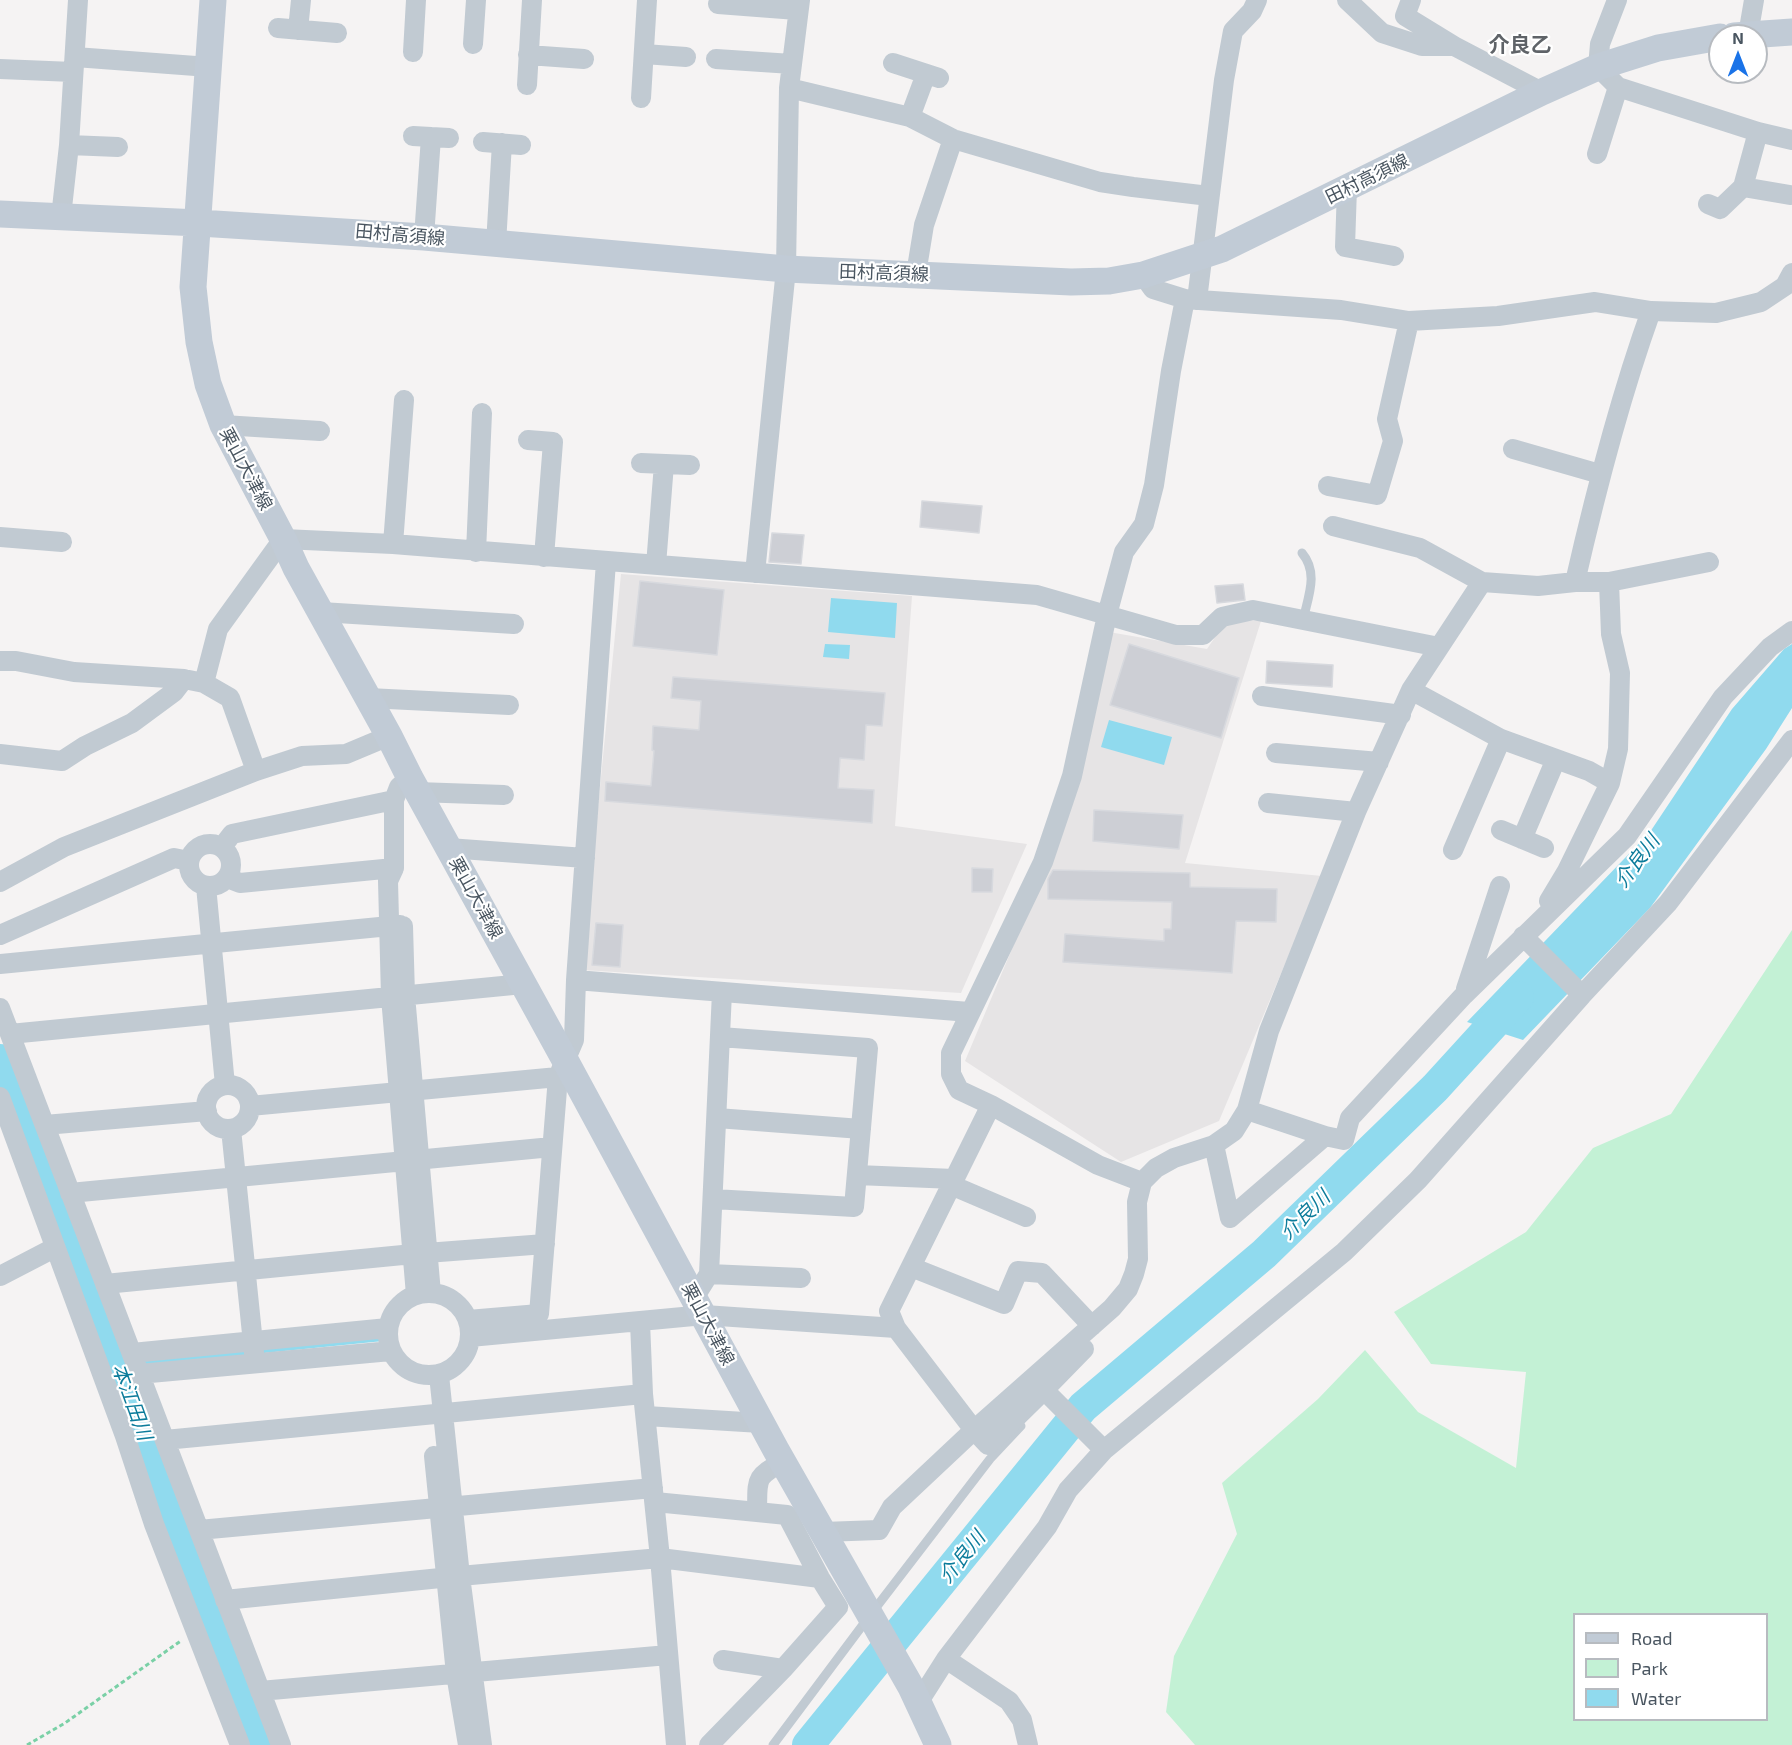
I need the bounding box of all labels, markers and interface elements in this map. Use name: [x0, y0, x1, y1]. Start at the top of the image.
north arrow: [1708, 24, 1768, 84]
text: N: [1732, 28, 1744, 47]
district label: 介良乙: [1489, 32, 1551, 58]
street label: 田村高須線: [1322, 150, 1412, 208]
street label: 田村高須線: [354, 220, 446, 250]
street label: 田村高須線: [839, 261, 929, 285]
street label: 栗山大津線: [215, 424, 277, 514]
water label: 介良川: [1609, 830, 1665, 892]
street label: 栗山大津線: [445, 853, 507, 943]
water label: 介良川: [1275, 1186, 1335, 1244]
street label: 栗山大津線: [677, 1279, 739, 1369]
water label: 本江田川: [107, 1360, 157, 1444]
water label: 介良川: [934, 1526, 990, 1588]
legend: [1573, 1613, 1768, 1721]
text: Road: [1631, 1627, 1672, 1649]
text: Park: [1631, 1657, 1668, 1679]
text: Water: [1631, 1687, 1681, 1709]

